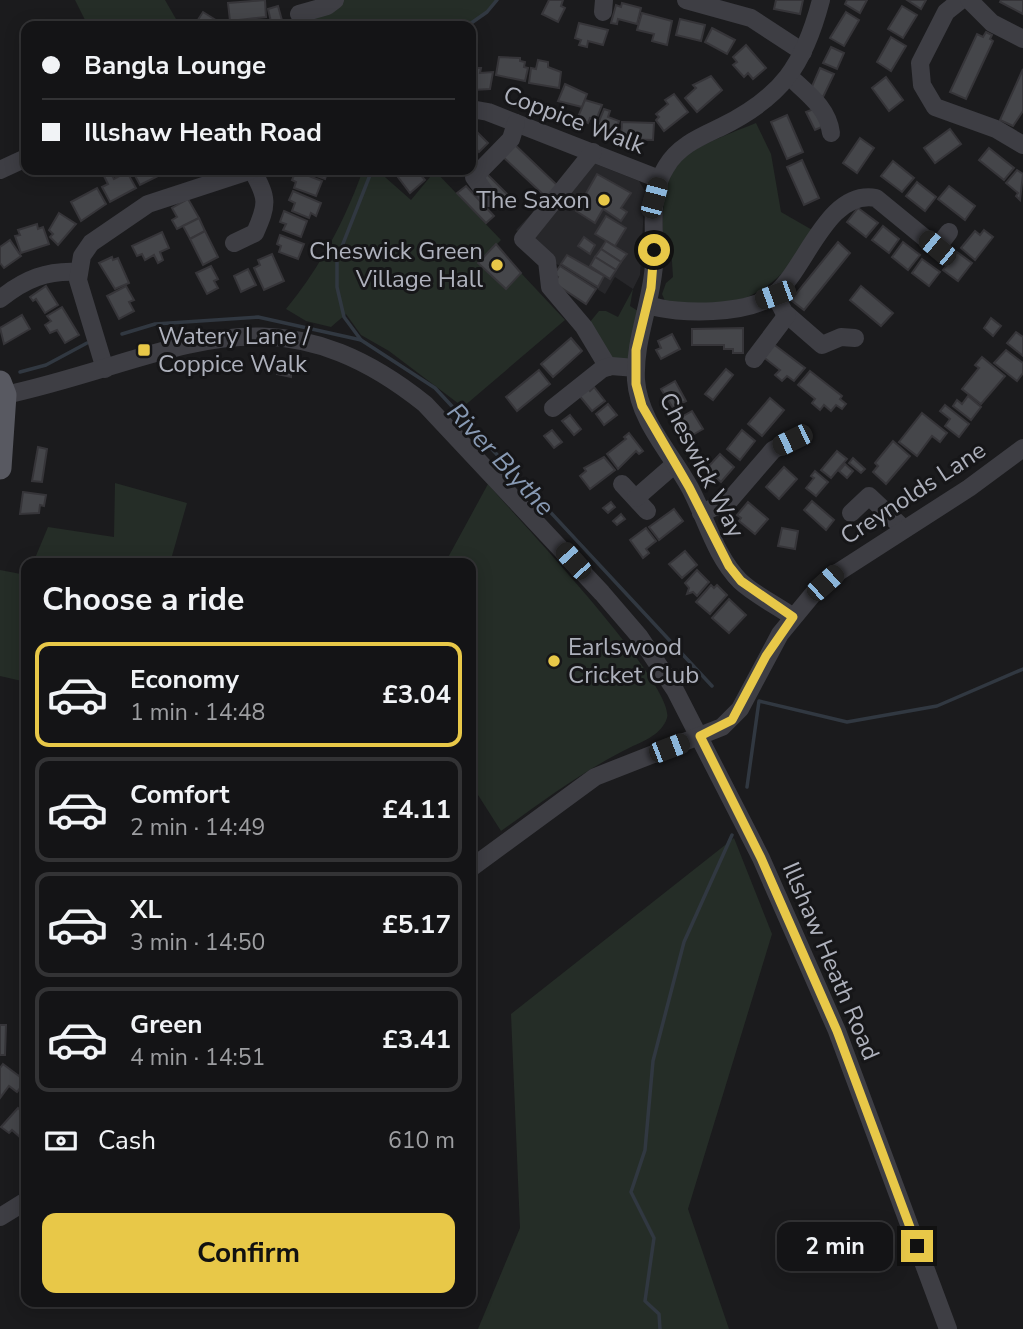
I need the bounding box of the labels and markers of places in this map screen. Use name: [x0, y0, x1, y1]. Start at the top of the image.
place label: The Saxon: [476, 184, 590, 216]
marker: The Saxon: [596, 192, 612, 208]
place label: Cheswick Green Village Hall: [309, 235, 483, 295]
marker: Cheswick Green Village Hall: [489, 257, 505, 273]
place label: Watery Lane / Coppice Walk: [158, 320, 311, 380]
marker: Watery Lane / Coppice Walk: [136, 342, 152, 358]
place label: Earlswood Cricket Club: [568, 631, 699, 691]
marker: Earlswood Cricket Club: [546, 653, 562, 669]

